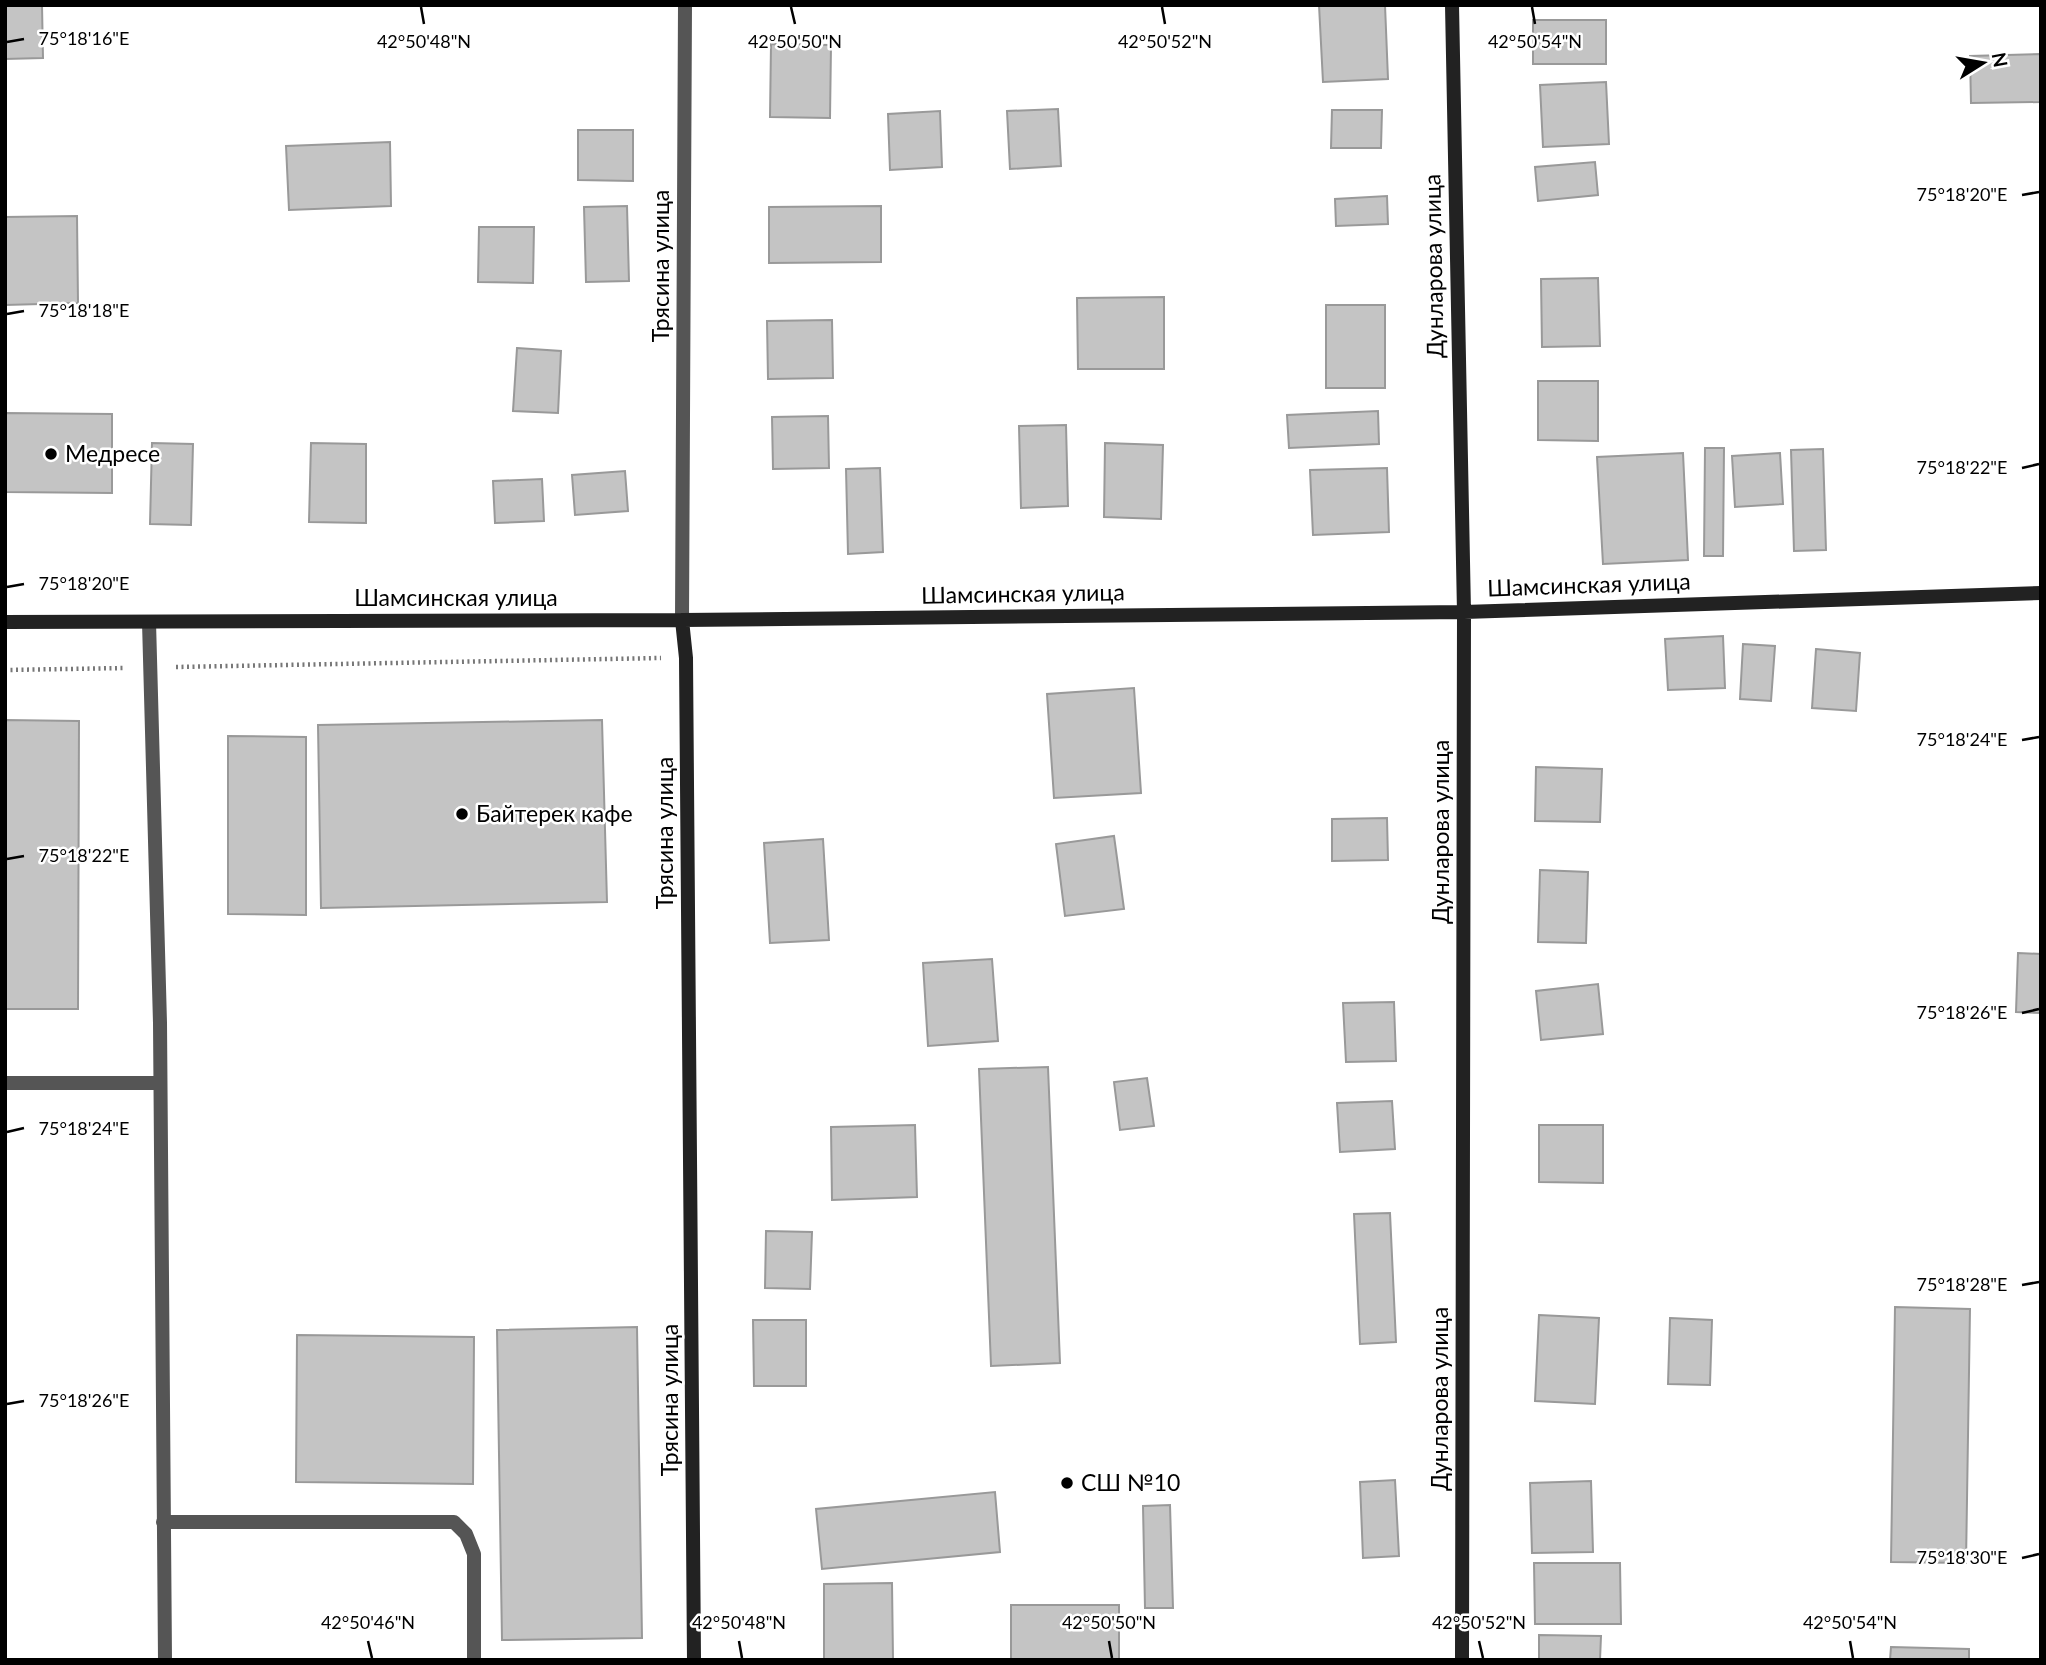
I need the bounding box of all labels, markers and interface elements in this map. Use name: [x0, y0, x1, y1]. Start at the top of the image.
text: 75°18'16"E: [39, 27, 129, 49]
north arrow: [1948, 28, 2018, 98]
text: 42°50'48"N: [377, 30, 471, 52]
text: 42°50'50"N: [748, 30, 842, 52]
text: 42°50'52"N: [1118, 30, 1212, 52]
text: 42°50'54"N: [1488, 30, 1582, 52]
text: N: [1987, 50, 2013, 69]
street label: Дунларова улица: [1417, 174, 1449, 358]
text: 75°18'20"E: [1917, 183, 2007, 205]
street label: Трясина улица: [646, 190, 674, 342]
text: 75°18'18"E: [39, 299, 129, 321]
place label: Медресе: [65, 439, 160, 467]
marker: Медресе: [43, 446, 59, 462]
text: 75°18'22"E: [1917, 456, 2007, 478]
street label: Шамсинская улица: [1487, 566, 1691, 602]
text: 75°18'20"E: [39, 572, 129, 594]
street label: Шамсинская улица: [921, 577, 1125, 609]
street label: Шамсинская улица: [354, 583, 558, 611]
text: 75°18'24"E: [1917, 728, 2007, 750]
street label: Дунларова улица: [1426, 740, 1454, 924]
street label: Трясина улица: [650, 757, 678, 909]
place label: Байтерек кафе: [476, 799, 633, 827]
marker: Байтерек кафе: [454, 806, 470, 822]
text: 75°18'22"E: [39, 844, 129, 866]
text: 75°18'26"E: [1917, 1001, 2007, 1023]
text: 75°18'24"E: [39, 1117, 129, 1139]
text: 75°18'28"E: [1917, 1273, 2007, 1295]
street label: Дунларова улица: [1425, 1307, 1453, 1491]
street label: Трясина улица: [655, 1324, 683, 1476]
text: 75°18'26"E: [39, 1389, 129, 1411]
place label: СШ №10: [1081, 1468, 1180, 1496]
marker: СШ №10: [1059, 1475, 1075, 1491]
text: 75°18'30"E: [1917, 1546, 2007, 1568]
text: 42°50'46"N: [321, 1611, 415, 1633]
text: 42°50'48"N: [692, 1611, 786, 1633]
text: 42°50'50"N: [1062, 1611, 1156, 1633]
text: 42°50'52"N: [1432, 1611, 1526, 1633]
text: 42°50'54"N: [1803, 1611, 1897, 1633]

